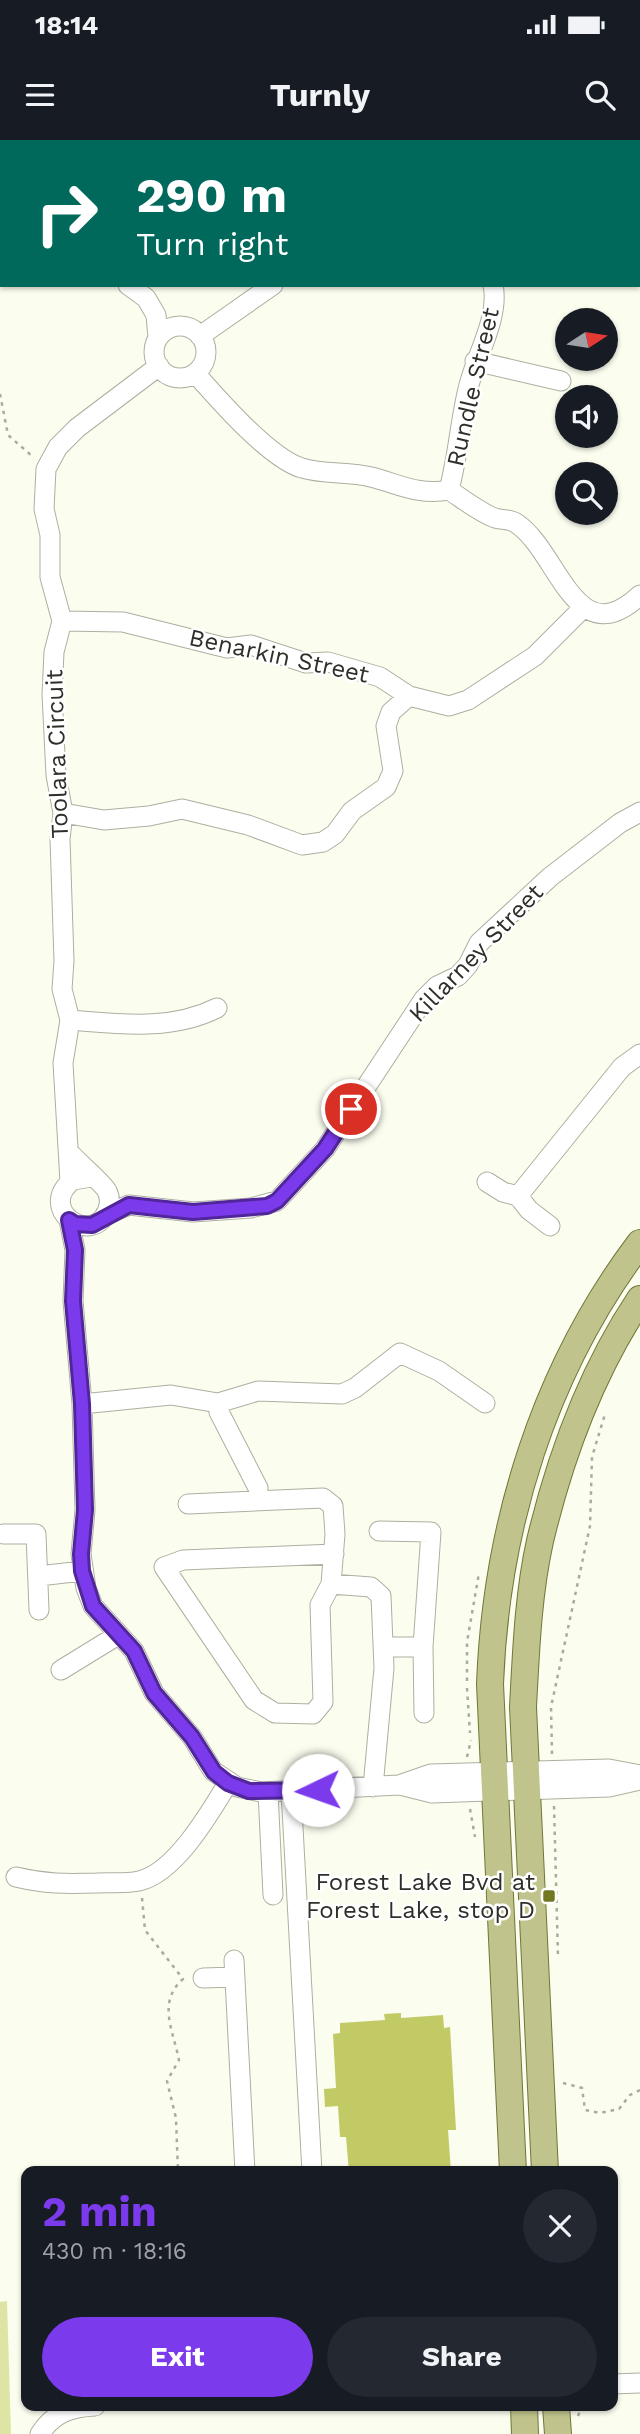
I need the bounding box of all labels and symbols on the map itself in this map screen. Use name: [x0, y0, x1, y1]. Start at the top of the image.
street label: Rundle Street: [441, 305, 505, 469]
north arrow: [555, 308, 618, 371]
street label: Benarkin Street: [187, 623, 371, 689]
street label: Toolara Circuit: [40, 669, 74, 839]
street label: Killarney Street: [403, 878, 549, 1028]
pin: [321, 1079, 381, 1139]
position arrow: [281, 1753, 355, 1827]
place label: Forest Lake Bvd at Forest Lake, stop D: [306, 1868, 535, 1924]
marker: Forest Lake Bvd at Forest Lake, stop D: [541, 1888, 557, 1904]

